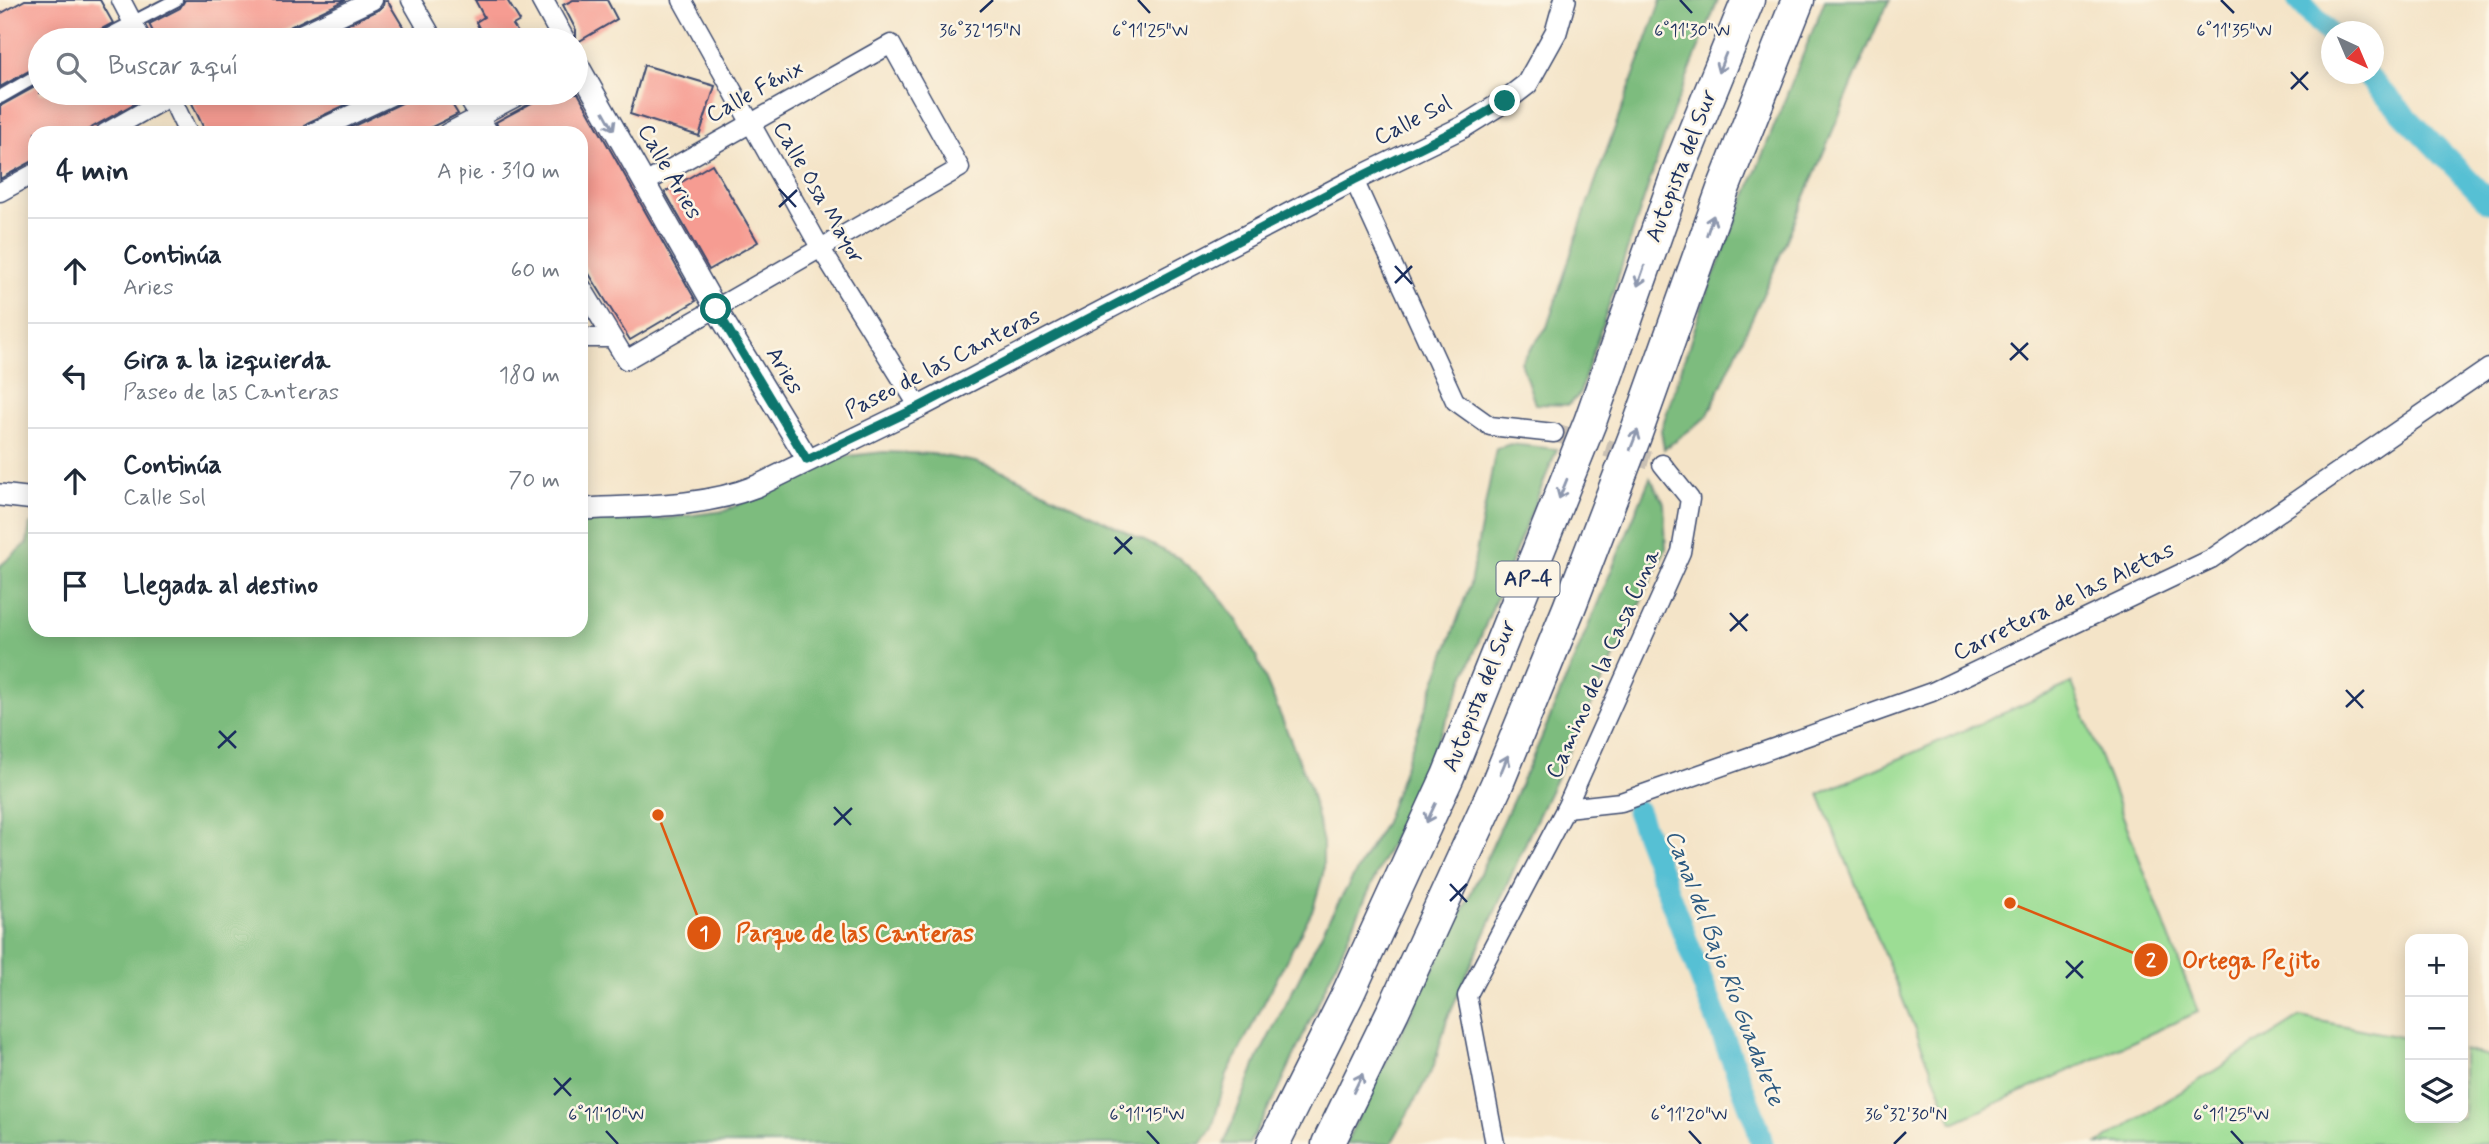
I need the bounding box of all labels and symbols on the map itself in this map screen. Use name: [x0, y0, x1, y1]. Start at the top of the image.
text: 36°32'15"N: [939, 19, 1021, 43]
text: 6°11'25"W: [1112, 19, 1188, 43]
text: 6°11'30"W: [1654, 19, 1730, 43]
text: 6°11'35"W: [2196, 19, 2272, 43]
north arrow: [2321, 21, 2384, 84]
one-way arrow: [1715, 52, 1728, 73]
street label: Calle Fénix: [701, 53, 809, 131]
route end: [1489, 85, 1520, 116]
street label: Autopista del Sur: [1639, 85, 1725, 247]
street label: Calle Sol: [1369, 89, 1457, 153]
one-way arrow: [603, 110, 616, 131]
street label: Calle Osa Mayor: [765, 116, 871, 270]
street label: Calle Aries: [630, 119, 708, 225]
one-way arrow: [1705, 215, 1717, 237]
one-way arrow: [1634, 264, 1646, 286]
route start: [700, 293, 731, 324]
street label: Paseo de las Canteras: [840, 302, 1046, 426]
street label: Aries: [758, 342, 810, 400]
one-way arrow: [1629, 429, 1641, 451]
one-way arrow: [1556, 478, 1569, 500]
street label: Carretera de las Aletas: [1948, 535, 2180, 669]
street label: Camino de la Casa Cuna: [1540, 544, 1668, 784]
road number: AP-4: [1496, 562, 1560, 596]
street label: Autopista del Sur: [1436, 615, 1524, 777]
one-way arrow: [1499, 755, 1512, 776]
one-way arrow: [1424, 802, 1437, 823]
water label: Canal del Bajo Río Guadalete: [1657, 826, 1791, 1111]
callout: Parque de las Canteras: [686, 910, 989, 955]
text: Parque de las Canteras: [736, 919, 974, 950]
text: 1: [699, 920, 709, 948]
callout: Ortega Pejito: [2133, 938, 2334, 983]
text: Ortega Pejito: [2182, 946, 2320, 980]
text: 2: [2146, 947, 2157, 975]
one-way arrow: [1352, 1073, 1365, 1094]
text: 6°11'10"W: [568, 1103, 644, 1127]
text: 6°11'15"W: [1109, 1103, 1185, 1127]
text: 6°11'20"W: [1651, 1103, 1727, 1127]
text: 36°32'30"N: [1865, 1103, 1947, 1127]
text: 6°11'25"W: [2193, 1103, 2269, 1127]

